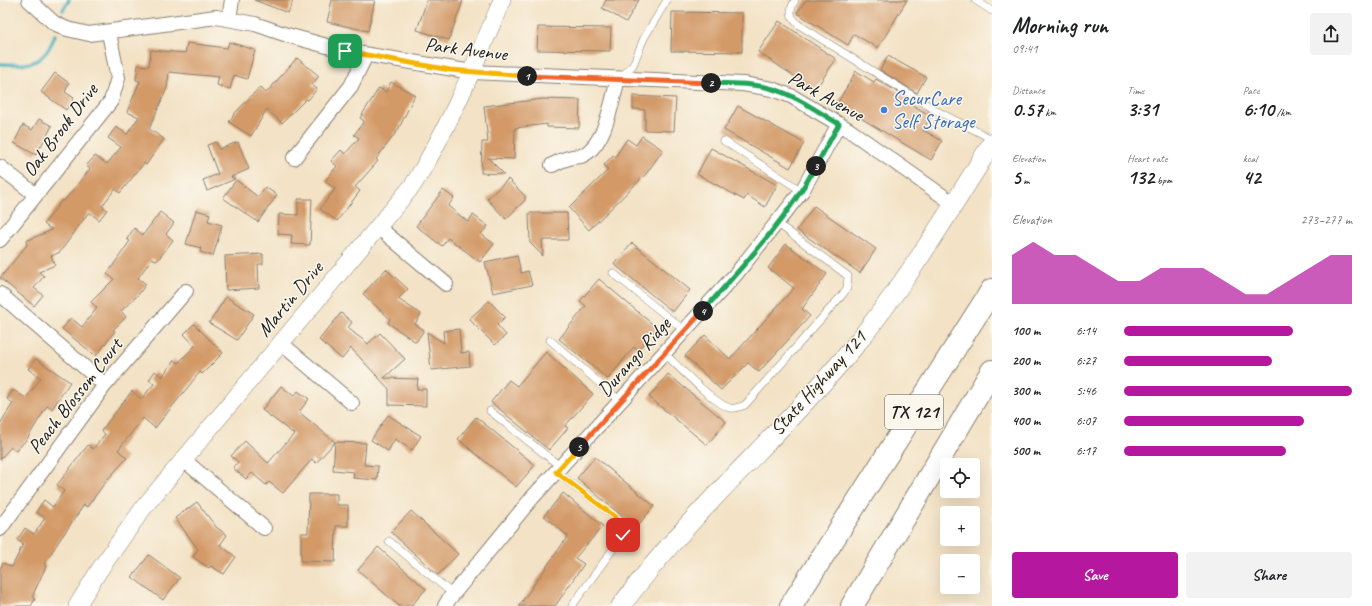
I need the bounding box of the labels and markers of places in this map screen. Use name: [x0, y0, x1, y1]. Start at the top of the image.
pin: [328, 34, 362, 68]
pin: 1: [517, 66, 537, 86]
pin: 2: [701, 73, 721, 93]
place label: SecurCare Self Storage: [892, 86, 976, 134]
marker: SecurCare Self Storage: [879, 105, 889, 115]
pin: 3: [806, 156, 826, 176]
pin: 4: [693, 301, 713, 321]
pin: 5: [569, 437, 589, 457]
pin: [606, 518, 640, 552]

